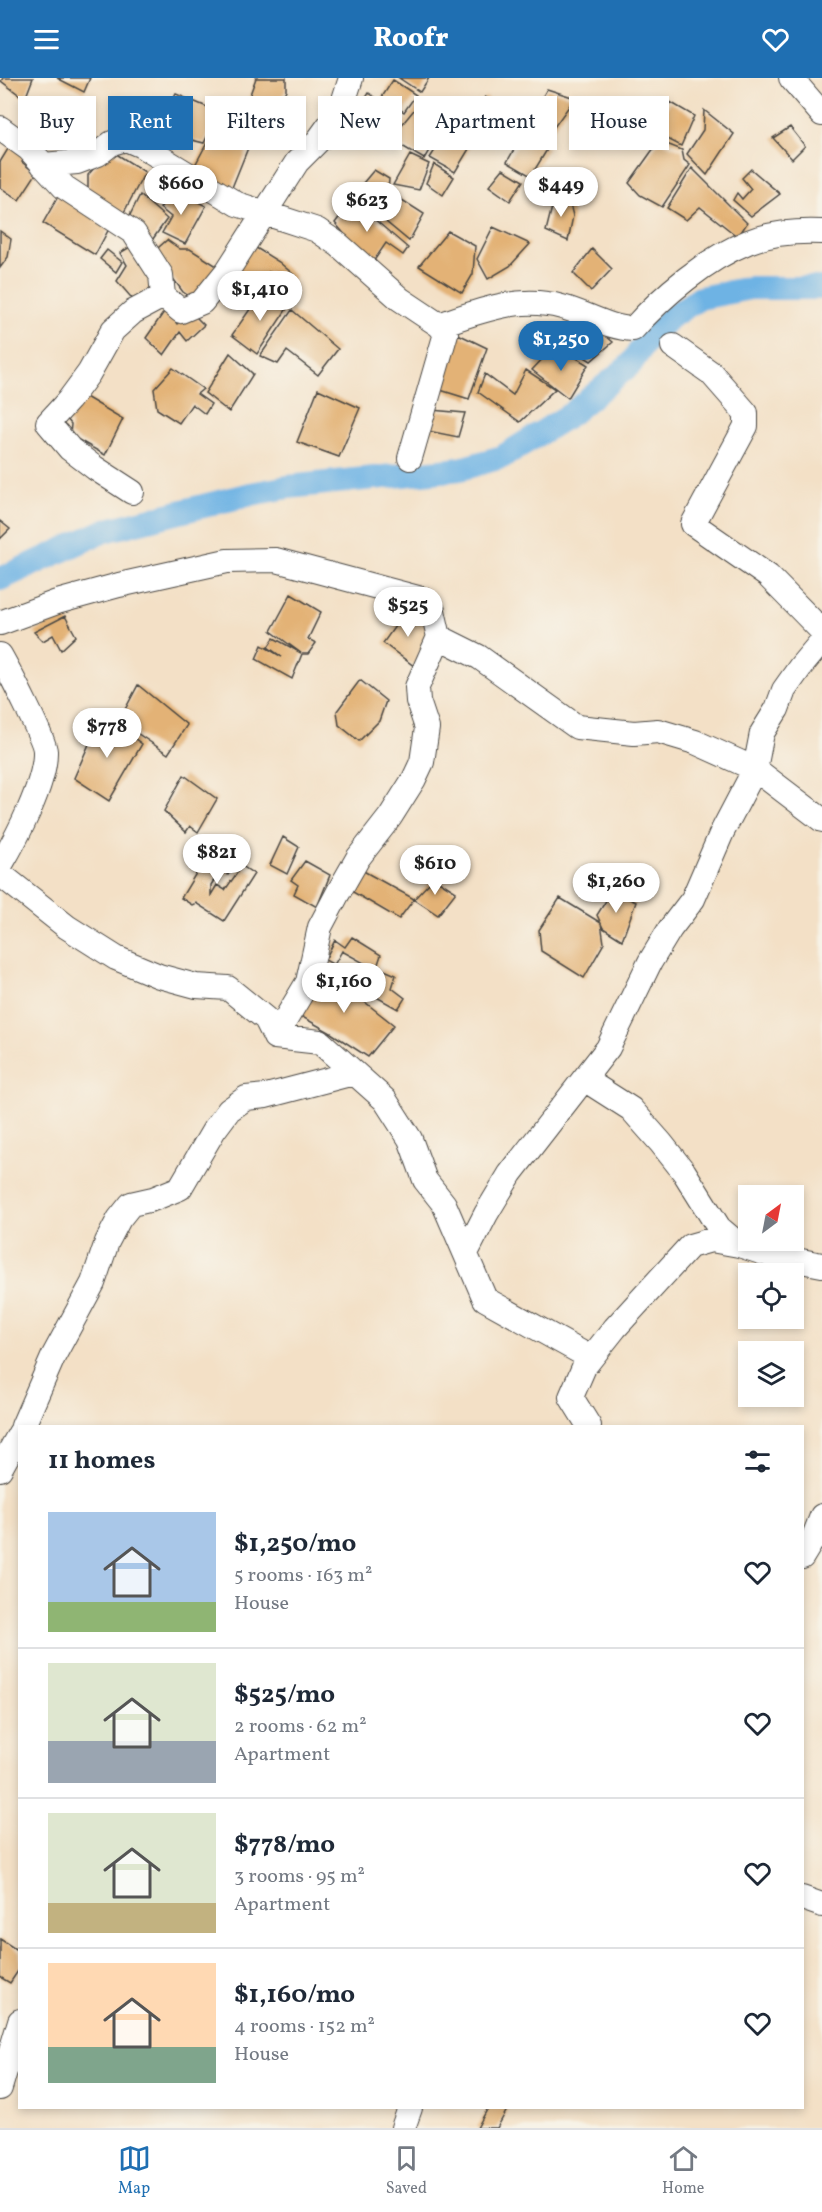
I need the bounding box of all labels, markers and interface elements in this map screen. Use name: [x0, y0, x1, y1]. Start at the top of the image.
text: Roofr: [373, 20, 449, 58]
icon: menu: [30, 23, 63, 56]
icon: heart: [759, 23, 792, 56]
chip: Buy: [18, 96, 96, 150]
chip: Rent: [108, 96, 193, 150]
chip: Filters: [205, 96, 306, 150]
chip: New: [318, 96, 402, 150]
chip: Apartment: [414, 96, 557, 150]
chip: House: [569, 96, 669, 150]
pin: $660: [145, 165, 217, 216]
pin: $449: [525, 167, 597, 218]
text: $660: [158, 170, 204, 198]
text: $449: [538, 172, 584, 200]
pin: $623: [331, 182, 403, 233]
text: $623: [346, 187, 388, 215]
pin: $1,410: [211, 271, 309, 322]
text: $1,410: [231, 276, 289, 304]
pin: $1,250: [512, 321, 610, 372]
text: $1,250: [532, 326, 590, 354]
pin: $525: [372, 587, 444, 638]
text: $525: [388, 592, 428, 620]
pin: $778: [71, 708, 143, 759]
text: $778: [87, 713, 127, 741]
pin: $821: [181, 834, 253, 885]
text: $821: [197, 839, 237, 867]
pin: $610: [399, 845, 471, 896]
text: $610: [414, 850, 456, 878]
pin: $1,260: [567, 863, 665, 914]
text: $1,260: [587, 868, 645, 896]
pin: $1,160: [295, 963, 393, 1014]
text: $1,160: [316, 968, 372, 996]
north arrow: [738, 1185, 804, 1251]
map controls: [738, 1185, 804, 1407]
button: locate: [738, 1263, 804, 1329]
button: layers: [738, 1341, 804, 1407]
text: 11 homes: [48, 1443, 155, 1479]
icon: filters: [741, 1445, 774, 1478]
text: $1,250/mo: [234, 1526, 356, 1562]
icon: home: [96, 1536, 168, 1608]
icon: heart: [741, 1556, 774, 1589]
text: 5 rooms · 163 m²: [234, 1562, 372, 1590]
text: House: [234, 1590, 289, 1618]
text: $525/mo: [234, 1677, 335, 1713]
icon: home: [96, 1687, 168, 1759]
icon: heart: [741, 1707, 774, 1740]
text: 2 rooms · 62 m²: [234, 1713, 367, 1741]
text: Apartment: [234, 1741, 330, 1769]
text: $778/mo: [234, 1827, 335, 1863]
icon: home: [96, 1837, 168, 1909]
icon: heart: [741, 1857, 774, 1890]
text: 3 rooms · 95 m²: [234, 1863, 365, 1891]
text: Apartment: [234, 1891, 330, 1919]
text: $1,160/mo: [234, 1977, 355, 2013]
icon: home: [96, 1987, 168, 2059]
icon: heart: [741, 2007, 774, 2040]
text: 4 rooms · 152 m²: [234, 2013, 375, 2041]
text: House: [234, 2041, 289, 2069]
tab: Map: [118, 2142, 151, 2200]
tab: Saved: [386, 2142, 427, 2200]
tab: Home: [662, 2142, 704, 2200]

